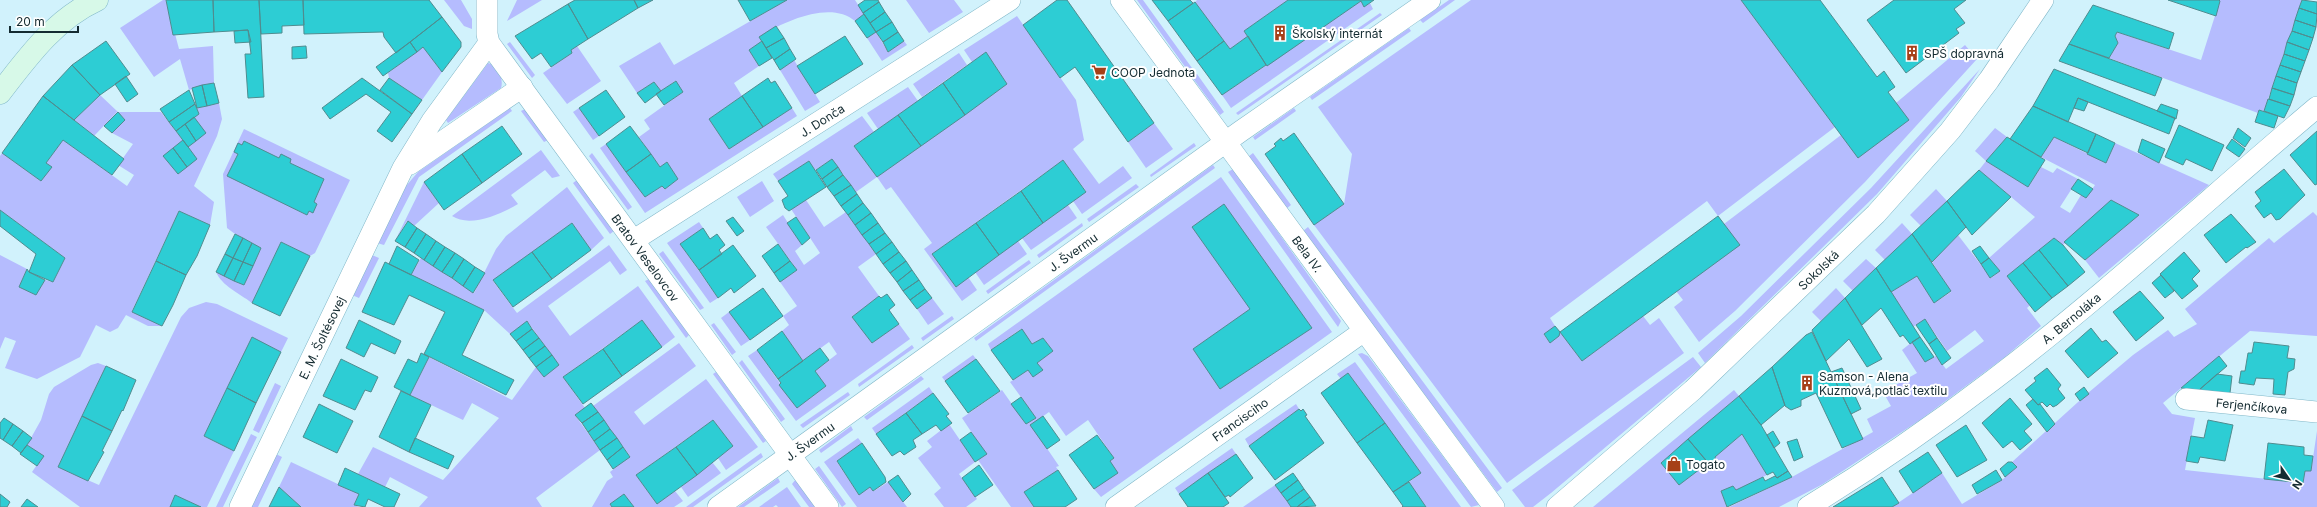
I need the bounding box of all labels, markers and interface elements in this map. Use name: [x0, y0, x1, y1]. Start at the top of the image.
scale bar: [10, 8, 78, 34]
text: 20 m: [16, 14, 45, 29]
building icon: Školský internát: [1271, 24, 1289, 42]
place label: Školský internát: [1292, 26, 1382, 41]
building icon: SPŠ dopravná: [1903, 44, 1921, 62]
place label: SPŠ dopravná: [1924, 46, 2004, 61]
supermarket icon: COOP Jednota: [1090, 63, 1108, 81]
place label: COOP Jednota: [1111, 65, 1195, 80]
street label: J. Donča: [797, 100, 847, 140]
street label: Bratov Veselovcov: [609, 211, 683, 305]
street label: J. Švermu: [1045, 229, 1100, 275]
street label: Bela IV.: [1289, 232, 1326, 275]
street label: Sokolská: [1795, 247, 1842, 293]
street label: A. Bernoláka: [2038, 289, 2103, 347]
street label: E. M. Šoltésovej: [295, 294, 348, 382]
place label: Samson - Alena Kuzmová,potlač textilu: [1819, 369, 1947, 398]
building icon: Samson - Alena Kuzmová,potlač textilu: [1798, 374, 1816, 392]
street label: Francisciho: [1209, 394, 1271, 444]
street label: Ferjenčíkova: [2215, 395, 2288, 417]
street label: J. Švermu: [782, 418, 837, 464]
shop icon: Togato: [1665, 455, 1683, 473]
place label: Togato: [1686, 457, 1725, 472]
north arrow: [2269, 459, 2309, 499]
text: N: [2289, 477, 2305, 492]

